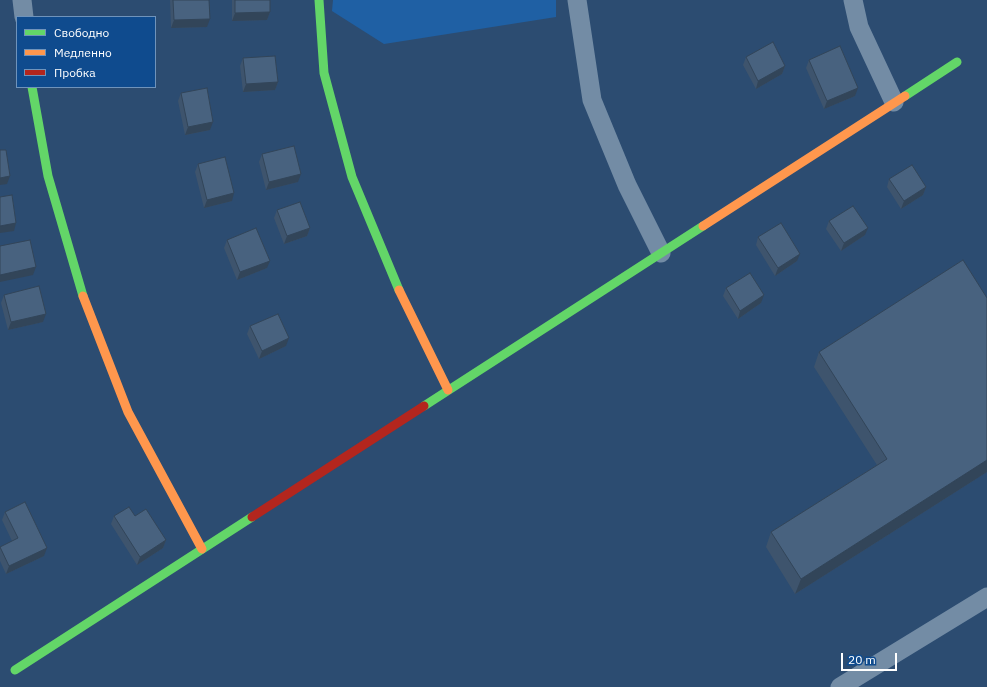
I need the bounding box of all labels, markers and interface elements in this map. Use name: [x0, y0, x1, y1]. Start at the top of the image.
legend: [16, 16, 156, 88]
text: Свободно: [54, 25, 109, 40]
text: Медленно: [54, 45, 112, 60]
text: Пробка: [54, 65, 96, 80]
scale bar: [843, 645, 899, 671]
text: 20 m: [848, 652, 876, 667]

